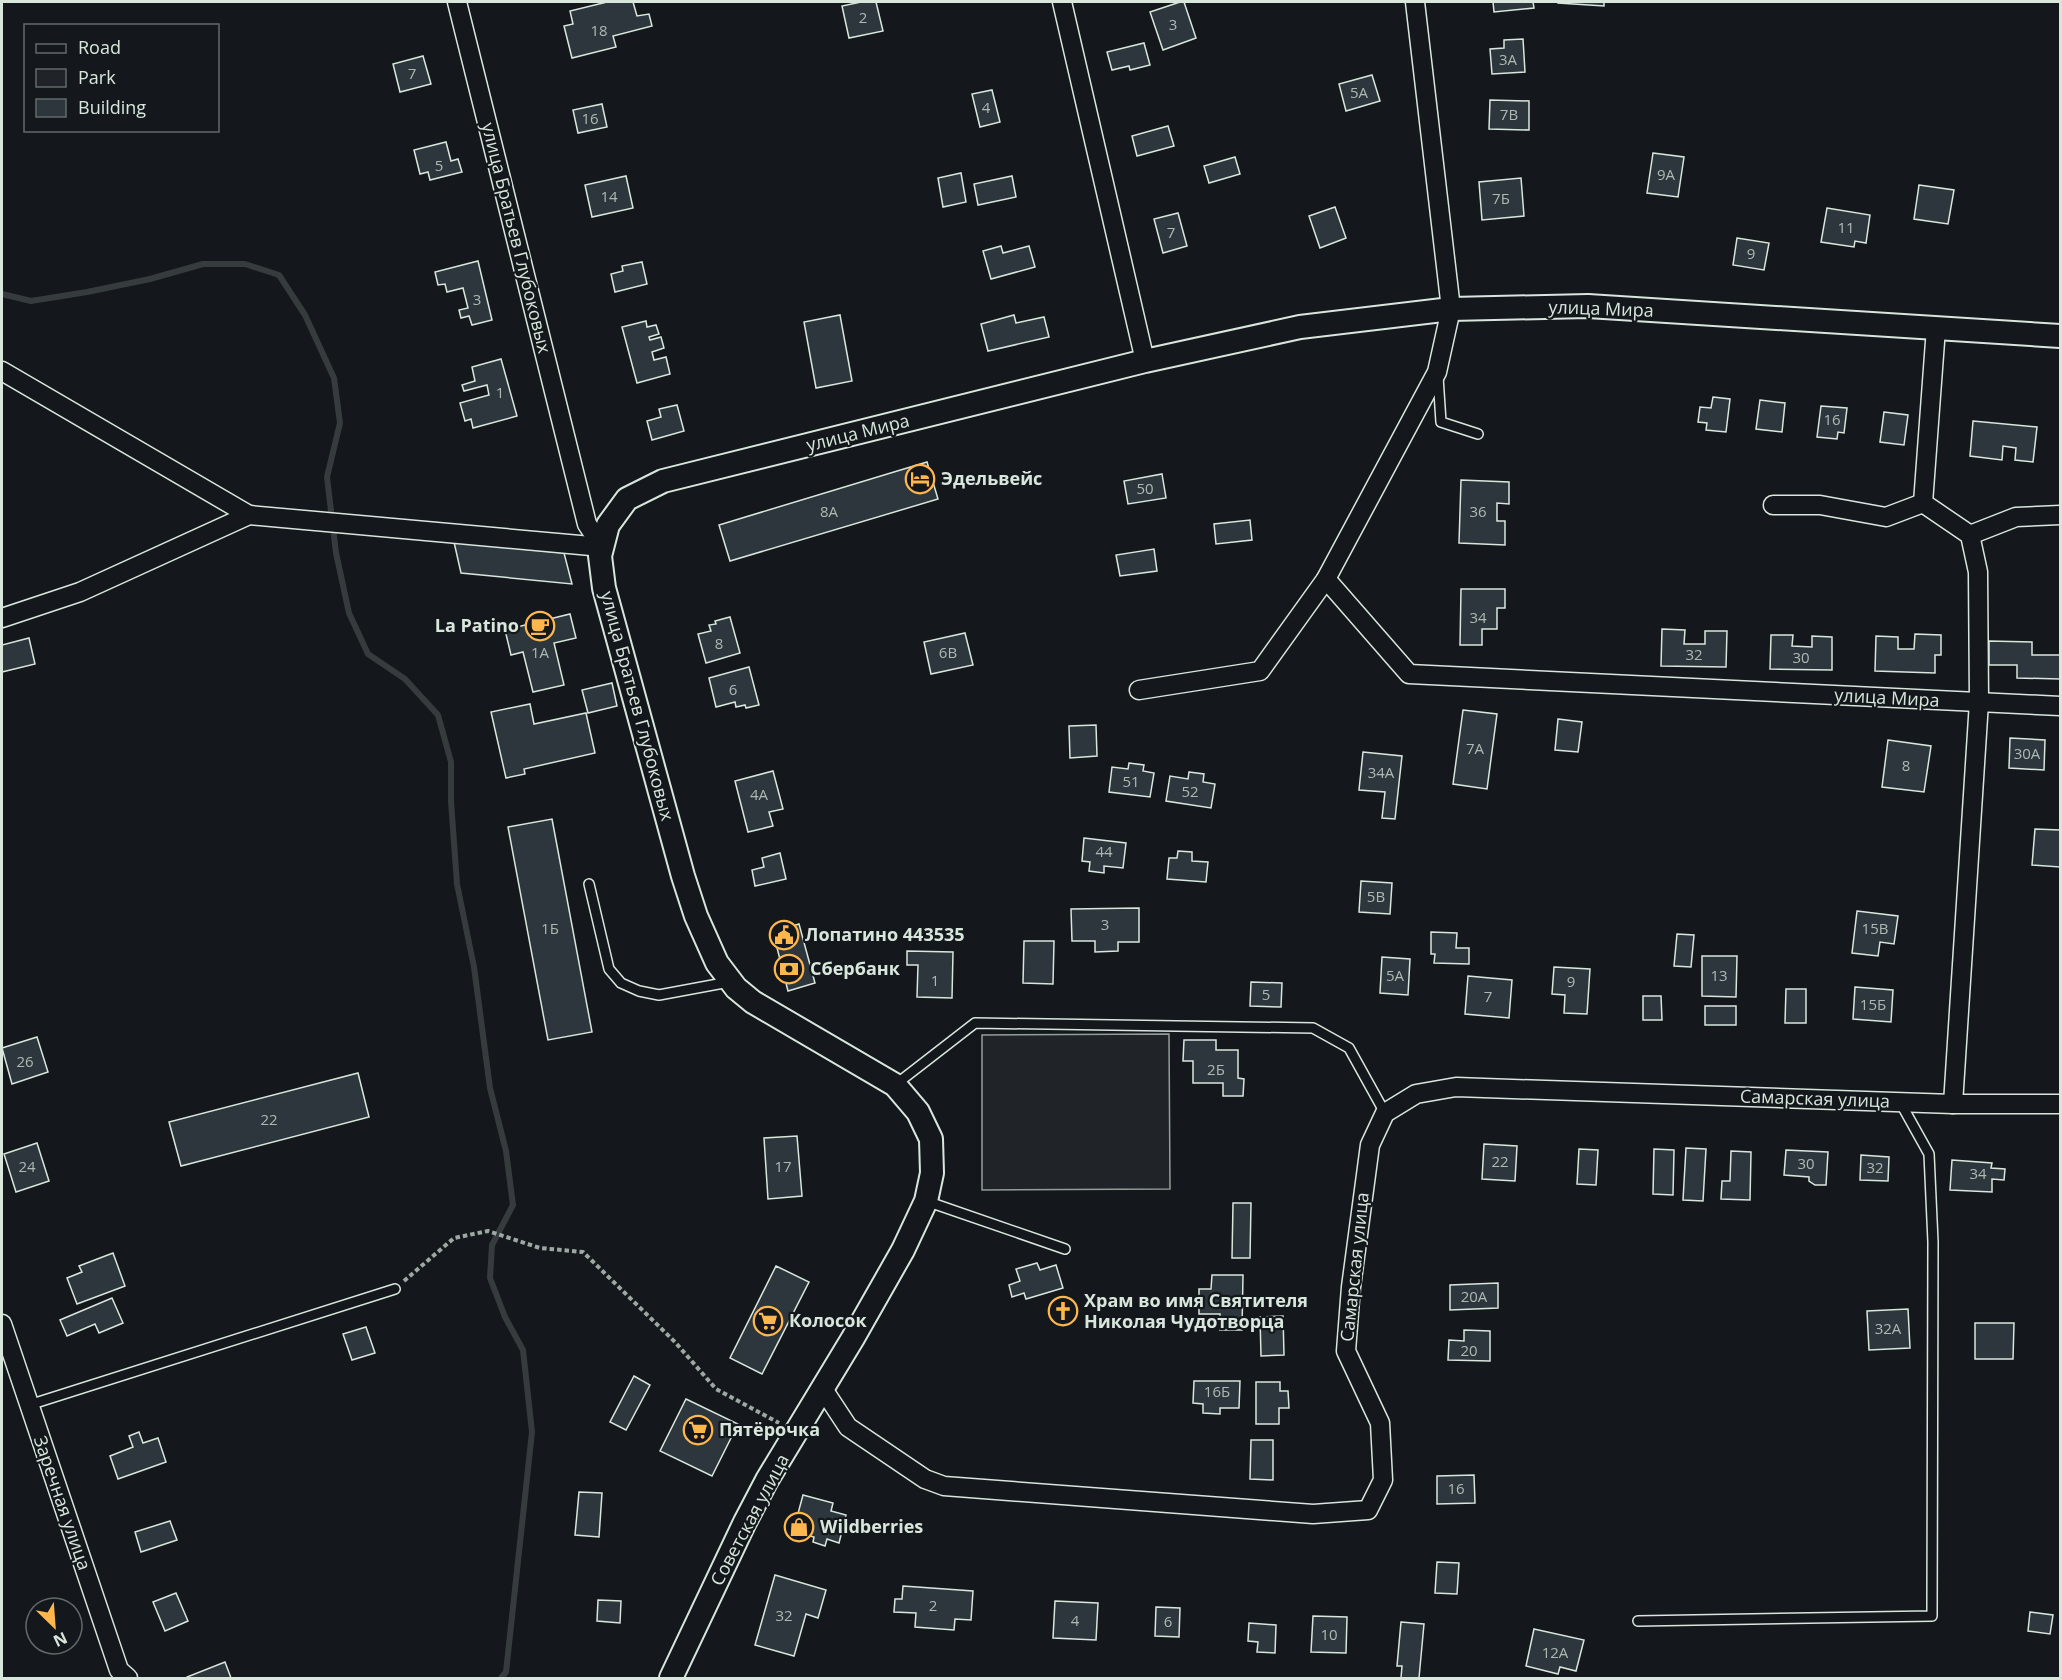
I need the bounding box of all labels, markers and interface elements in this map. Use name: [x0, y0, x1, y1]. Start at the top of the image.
house number: 2: [859, 7, 867, 27]
house number: 3: [1169, 14, 1177, 34]
house number: 18: [590, 20, 608, 40]
legend: [24, 24, 219, 132]
text: Road: [78, 35, 121, 59]
house number: 3А: [1499, 49, 1518, 69]
house number: 7: [408, 63, 416, 83]
text: Park: [78, 65, 116, 89]
house number: 5А: [1350, 82, 1369, 102]
text: Building: [78, 95, 146, 119]
house number: 4: [982, 97, 991, 117]
house number: 7В: [1500, 104, 1518, 124]
house number: 16: [581, 108, 599, 128]
street label: улица Братьев Глубоковых: [477, 120, 557, 356]
house number: 5: [435, 155, 443, 175]
house number: 9А: [1657, 164, 1676, 184]
house number: 14: [600, 186, 618, 206]
house number: 7Б: [1492, 188, 1510, 208]
house number: 11: [1837, 217, 1855, 237]
house number: 7: [1167, 222, 1175, 242]
house number: 9: [1747, 243, 1755, 263]
house number: 3: [473, 289, 481, 309]
street label: улица Мира: [1548, 294, 1654, 322]
house number: 1: [496, 382, 504, 402]
street label: улица Мира: [804, 408, 912, 456]
house number: 16: [1823, 409, 1841, 429]
hotel icon: Эдельвейс: [904, 463, 936, 495]
place label: Эдельвейс: [941, 466, 1042, 490]
house number: 50: [1136, 478, 1154, 498]
house number: 8А: [820, 501, 839, 521]
house number: 36: [1469, 501, 1487, 521]
street label: улица Братьев Глубоковых: [596, 588, 680, 824]
house number: 34: [1469, 607, 1487, 627]
cafe icon: La Patino: [524, 610, 556, 642]
place label: La Patino: [435, 613, 519, 637]
house number: 8: [715, 633, 723, 653]
house number: 1А: [531, 642, 550, 662]
house number: 6В: [939, 642, 957, 662]
house number: 32: [1685, 644, 1703, 664]
house number: 30: [1792, 647, 1810, 667]
house number: 6: [729, 679, 737, 699]
street label: улица Мира: [1834, 682, 1940, 712]
house number: 7А: [1466, 738, 1485, 758]
house number: 30А: [2014, 743, 2041, 763]
house number: 8: [1902, 755, 1910, 775]
house number: 34А: [1368, 762, 1395, 782]
house number: 51: [1122, 771, 1140, 791]
house number: 52: [1181, 781, 1199, 801]
house number: 4А: [750, 784, 769, 804]
house number: 44: [1095, 841, 1113, 861]
house number: 5В: [1367, 886, 1385, 906]
house number: 3: [1101, 914, 1109, 934]
house number: 1Б: [541, 918, 559, 938]
house number: 15В: [1862, 918, 1888, 938]
public building icon: Лопатино 443535: [768, 919, 800, 951]
place label: Лопатино 443535: [805, 922, 965, 946]
bank icon: Сбербанк: [773, 953, 805, 985]
place label: Сбербанк: [810, 956, 901, 980]
house number: 5А: [1386, 965, 1405, 985]
house number: 13: [1710, 965, 1728, 985]
house number: 1: [931, 970, 939, 990]
house number: 9: [1567, 971, 1575, 991]
house number: 5: [1262, 984, 1270, 1004]
house number: 7: [1484, 986, 1492, 1006]
house number: 15Б: [1860, 994, 1886, 1014]
house number: 26: [16, 1051, 34, 1071]
house number: 2Б: [1207, 1059, 1225, 1079]
street label: Самарская улица: [1740, 1083, 1890, 1113]
house number: 22: [260, 1109, 278, 1129]
house number: 22: [1491, 1151, 1509, 1171]
house number: 30: [1797, 1153, 1815, 1173]
house number: 24: [18, 1156, 36, 1176]
house number: 17: [774, 1156, 792, 1176]
house number: 32: [1866, 1157, 1884, 1177]
house number: 34: [1969, 1163, 1987, 1183]
street label: Самарская улица: [1334, 1191, 1374, 1343]
house number: 20А: [1461, 1286, 1488, 1306]
place label: Храм во имя Святителя Николая Чудотворца: [1084, 1288, 1308, 1333]
church icon: Храм во имя Святителя Николая Чудотворца: [1047, 1295, 1079, 1327]
supermarket icon: Колосок: [752, 1305, 784, 1337]
place label: Колосок: [789, 1308, 867, 1332]
house number: 32А: [1875, 1318, 1902, 1338]
house number: 20: [1460, 1340, 1478, 1360]
house number: 16Б: [1204, 1381, 1230, 1401]
supermarket icon: Пятёрочка: [682, 1414, 714, 1446]
place label: Пятёрочка: [719, 1417, 820, 1441]
street label: Заречная улица: [29, 1432, 97, 1573]
street label: Советская улица: [704, 1450, 794, 1589]
house number: 16: [1447, 1478, 1465, 1498]
shop icon: Wildberries: [783, 1511, 815, 1543]
place label: Wildberries: [820, 1514, 923, 1538]
house number: 2: [929, 1595, 937, 1615]
north arrow: [24, 1596, 84, 1656]
house number: 32: [775, 1605, 793, 1625]
house number: 4: [1071, 1610, 1080, 1630]
house number: 6: [1164, 1611, 1172, 1631]
house number: 10: [1320, 1624, 1338, 1644]
text: N: [50, 1627, 71, 1652]
house number: 12А: [1542, 1642, 1569, 1662]

